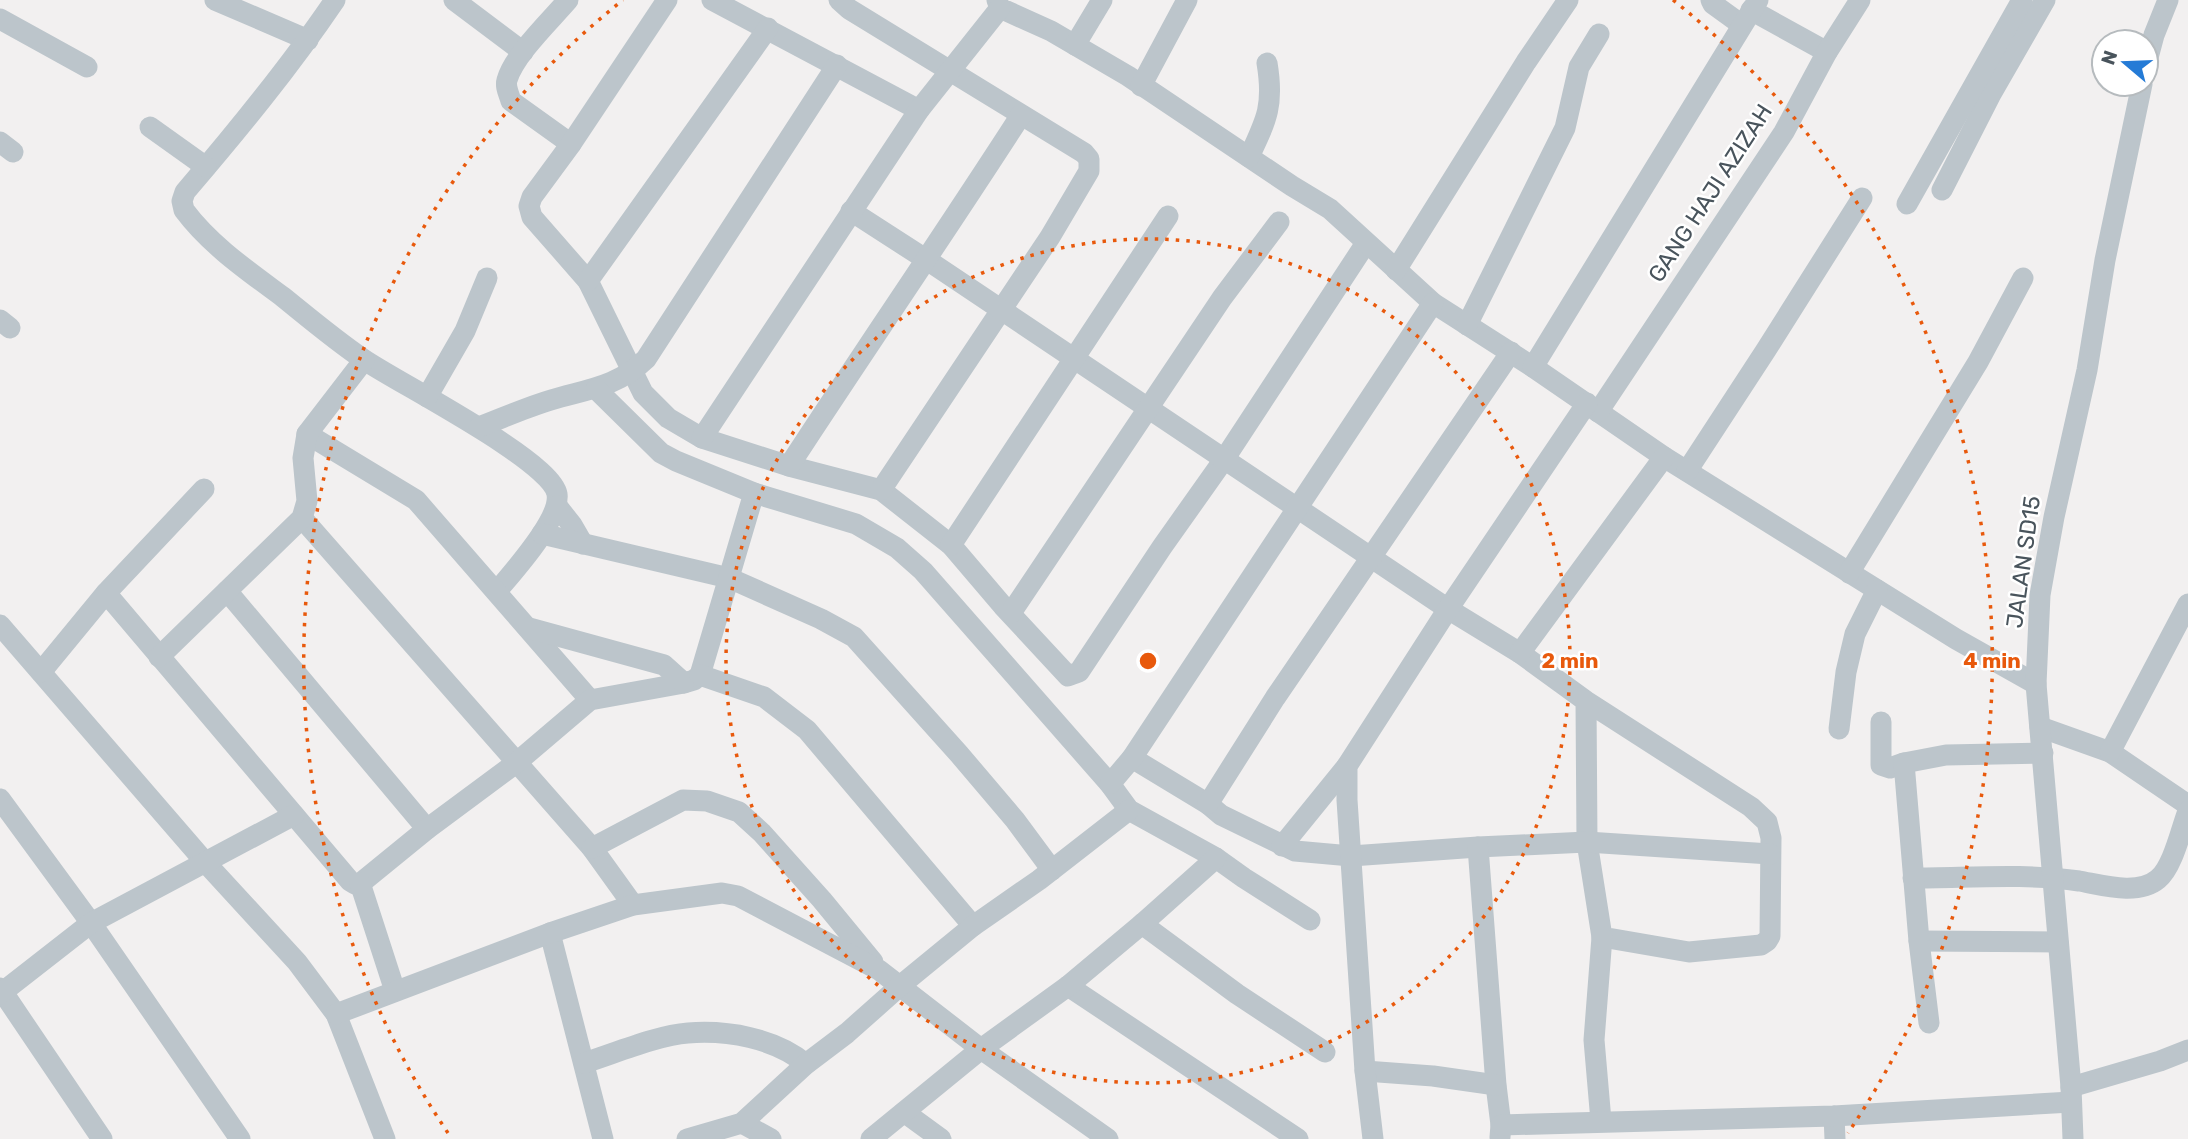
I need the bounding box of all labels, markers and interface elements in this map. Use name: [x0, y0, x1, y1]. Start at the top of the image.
north arrow: [2090, 28, 2160, 98]
text: N: [2096, 47, 2122, 68]
street label: GANG HAJI AZIZAH: [1642, 99, 1778, 287]
street label: JALAN SD15: [2000, 494, 2046, 630]
text: 2 min: [1542, 648, 1598, 673]
text: 4 min: [1963, 648, 2021, 673]
centre of rings: [1136, 649, 1160, 673]

